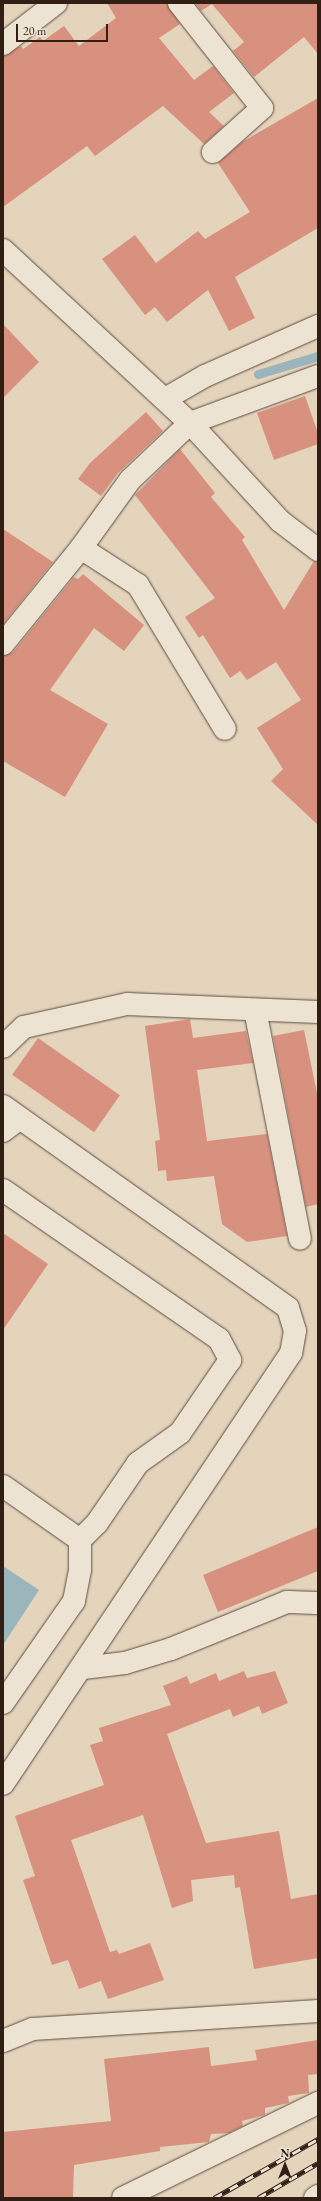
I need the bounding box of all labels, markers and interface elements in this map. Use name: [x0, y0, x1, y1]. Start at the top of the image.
scale bar: [18, 16, 110, 42]
text: 20 m: [23, 23, 46, 39]
north arrow: [265, 2145, 305, 2185]
text: N: [281, 2146, 289, 2160]

